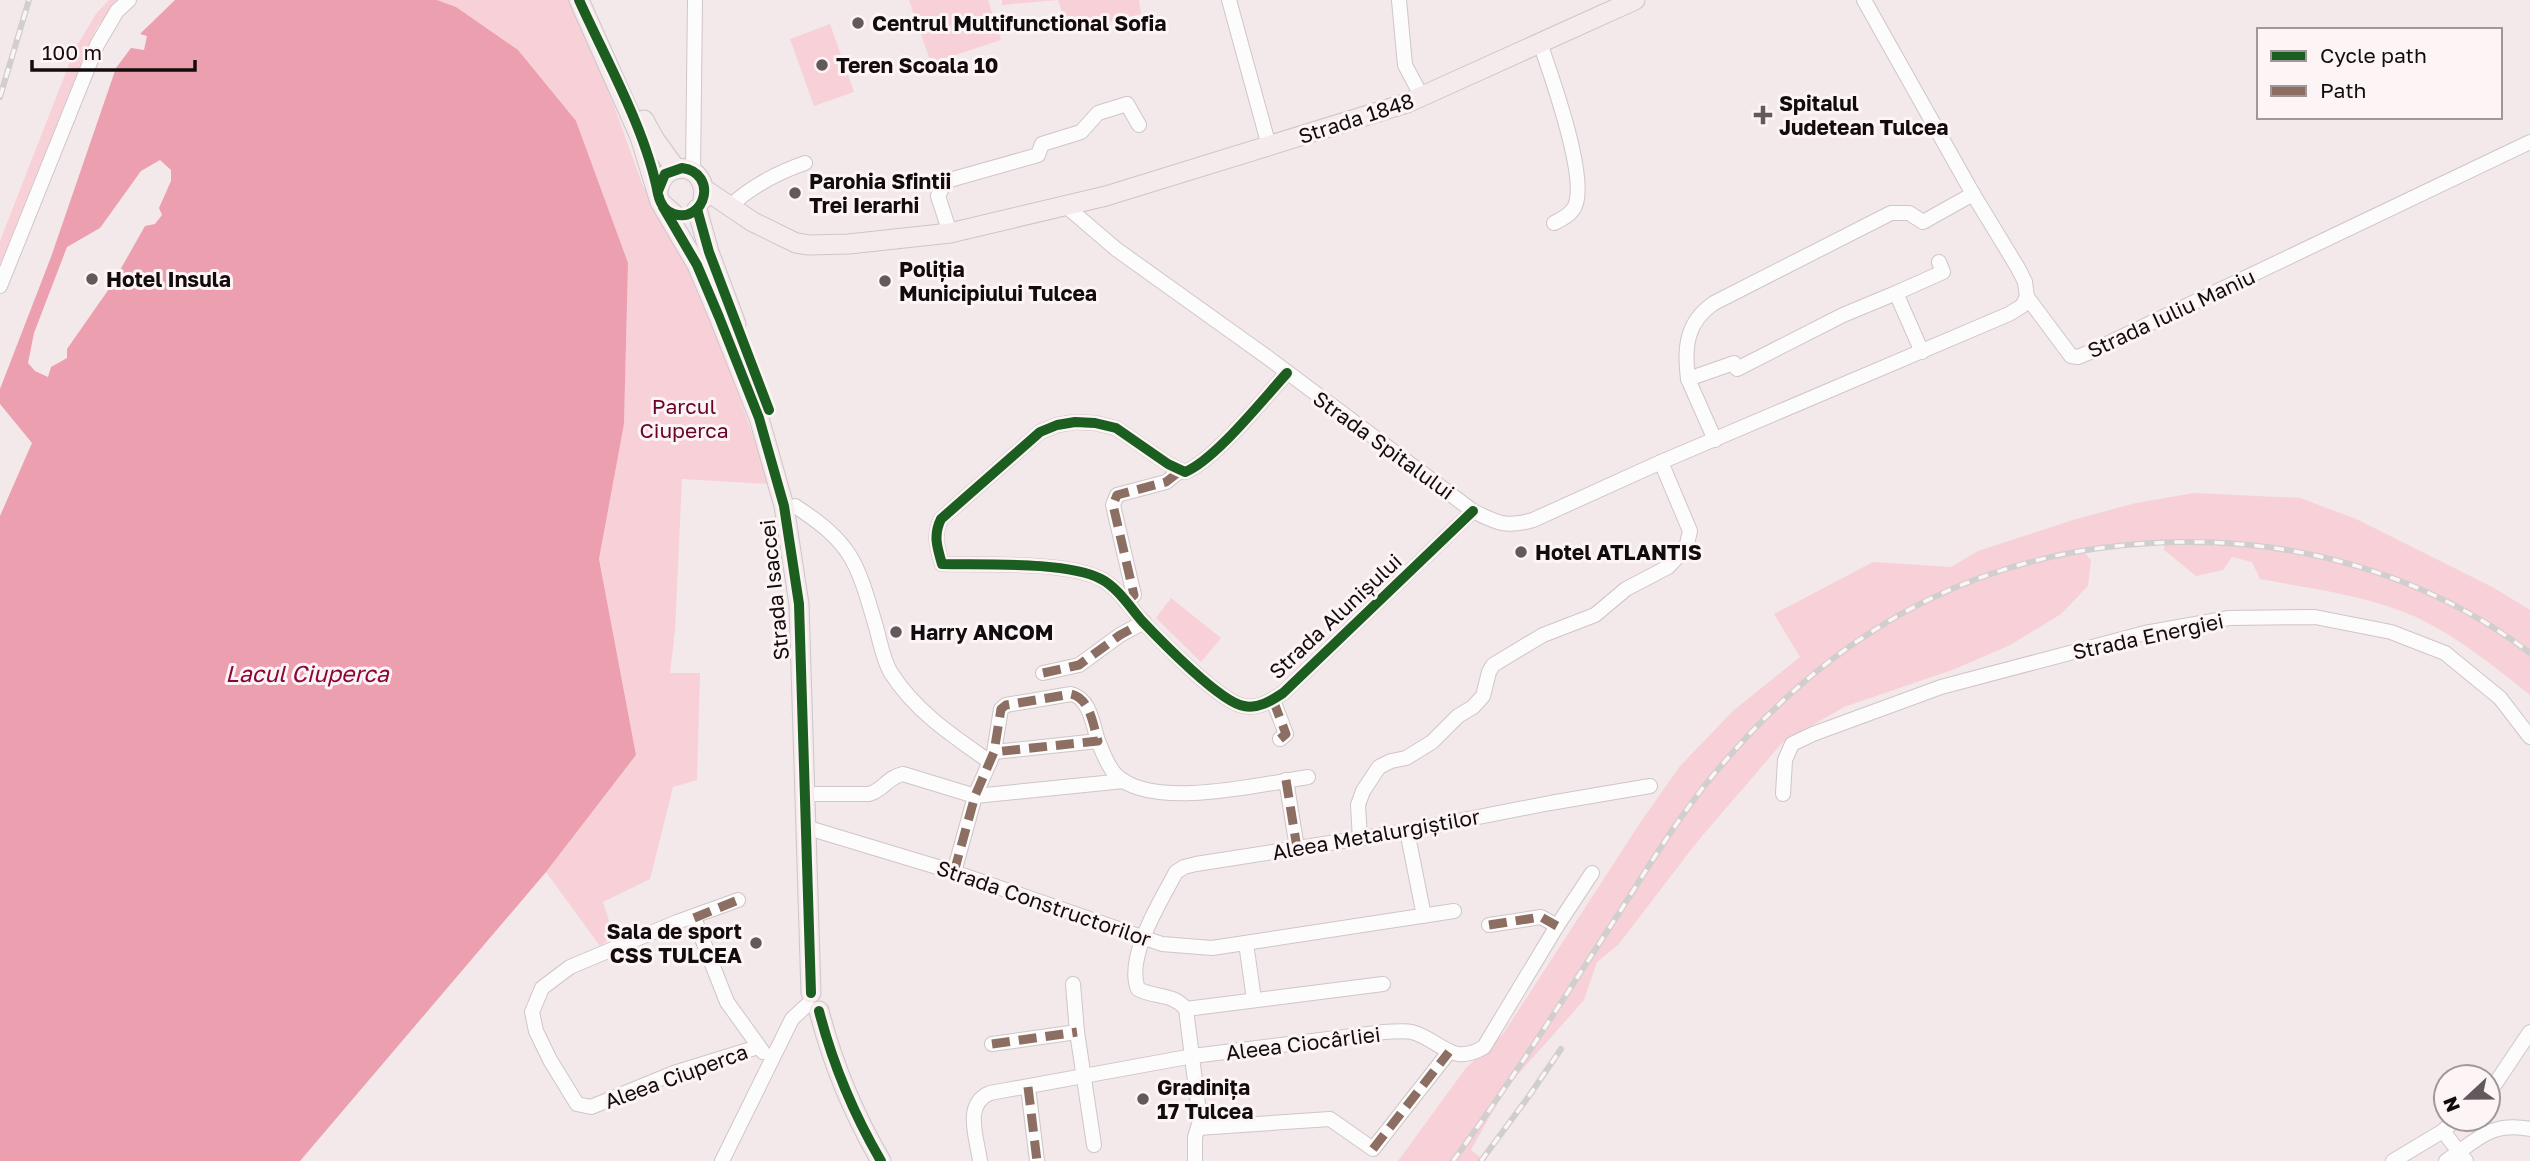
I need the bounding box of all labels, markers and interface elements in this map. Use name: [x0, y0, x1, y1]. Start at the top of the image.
place label: Centrul Multifunctional Sofia: [872, 10, 1166, 36]
marker: Centrul Multifunctional Sofia: [850, 15, 866, 31]
scale bar: [32, 28, 194, 72]
legend: [2257, 28, 2502, 119]
text: 100 m: [42, 39, 102, 65]
text: Cycle path: [2320, 42, 2427, 68]
place label: Teren Scoala 10: [836, 52, 998, 78]
marker: Teren Scoala 10: [814, 57, 830, 73]
text: Path: [2320, 77, 2367, 103]
street label: Strada 1848: [1295, 87, 1417, 149]
place label: Spitalul Judetean Tulcea: [1779, 90, 1948, 140]
marker: Spitalul Judetean Tulcea: [1753, 105, 1773, 125]
place label: Parohia Sfintii Trei Ierarhi: [809, 168, 951, 218]
marker: Parohia Sfintii Trei Ierarhi: [787, 185, 803, 201]
place label: Poliția Municipiului Tulcea: [899, 256, 1097, 306]
street label: Strada Iuliu Maniu: [2083, 263, 2259, 363]
place label: Hotel Insula: [106, 266, 231, 292]
marker: Hotel Insula: [84, 271, 100, 287]
marker: Poliția Municipiului Tulcea: [877, 273, 893, 289]
street label: Strada Spitalului: [1308, 385, 1460, 505]
park label: Parcul Ciuperca: [640, 393, 729, 443]
street label: Strada Isaccei: [754, 518, 794, 662]
place label: Hotel ATLANTIS: [1535, 539, 1702, 565]
marker: Hotel ATLANTIS: [1513, 544, 1529, 560]
street label: Strada Alunișului: [1263, 548, 1407, 684]
street label: Strada Energiei: [2070, 607, 2226, 665]
place label: Harry ANCOM: [910, 619, 1054, 645]
marker: Harry ANCOM: [888, 624, 904, 640]
water label: Lacul Ciuperca: [225, 659, 390, 687]
street label: Aleea Metalurgiștilor: [1270, 803, 1482, 865]
street label: Strada Constructorilor: [933, 854, 1155, 952]
place label: Sala de sport CSS TULCEA: [606, 918, 742, 968]
marker: Sala de sport CSS TULCEA: [748, 935, 764, 951]
street label: Aleea Ciocârliei: [1224, 1021, 1382, 1065]
street label: Aleea Ciuperca: [601, 1038, 751, 1114]
north arrow: [2432, 1063, 2502, 1133]
place label: Gradinița 17 Tulcea: [1157, 1074, 1253, 1124]
marker: Gradinița 17 Tulcea: [1135, 1091, 1151, 1107]
text: N: [2437, 1094, 2464, 1116]

